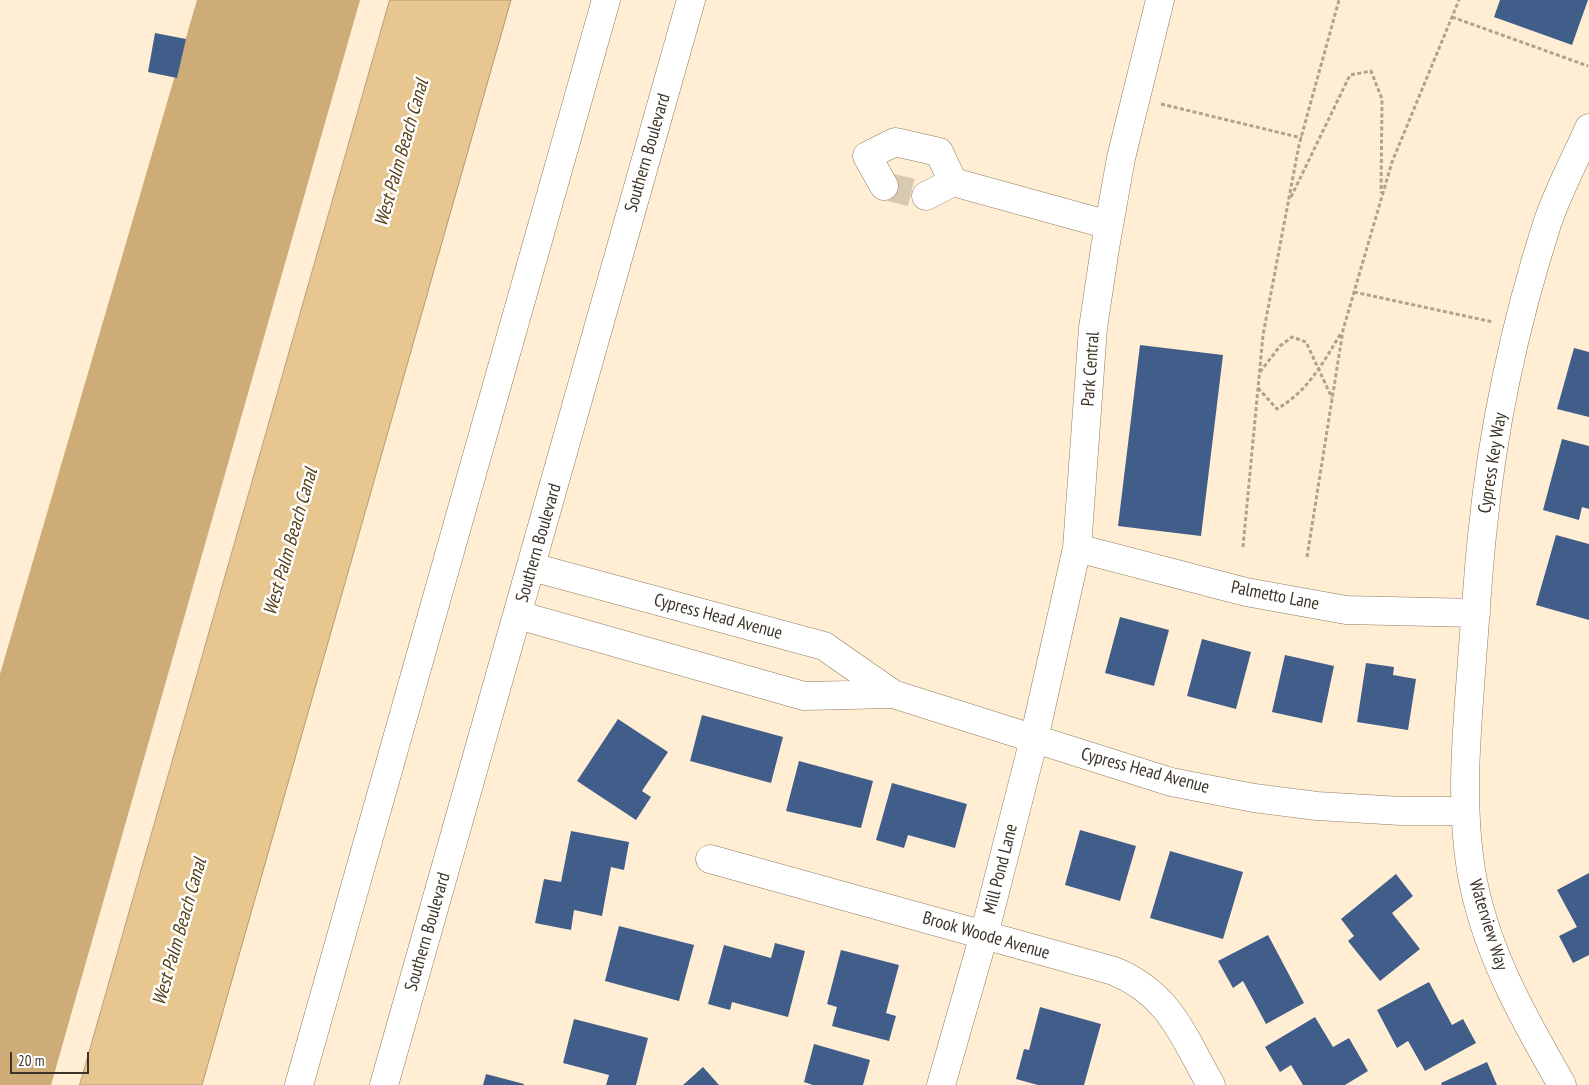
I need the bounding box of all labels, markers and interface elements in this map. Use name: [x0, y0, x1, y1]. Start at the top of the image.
water label: West Palm Beach Canal: [370, 77, 434, 229]
street label: Southern Boulevard: [621, 91, 675, 215]
street label: Park Central: [1078, 331, 1104, 407]
street label: Cypress Key Way: [1474, 411, 1512, 515]
water label: West Palm Beach Canal: [259, 466, 323, 618]
street label: Southern Boulevard: [512, 481, 566, 605]
street label: Palmetto Lane: [1229, 577, 1321, 615]
street label: Cypress Head Avenue: [651, 589, 785, 645]
street label: Cypress Head Avenue: [1078, 743, 1212, 799]
street label: Mill Pond Lane: [979, 822, 1023, 916]
water label: West Palm Beach Canal: [148, 856, 212, 1008]
street label: Southern Boulevard: [401, 870, 455, 994]
street label: Waterview Way: [1464, 877, 1512, 973]
street label: Brook Woode Avenue: [920, 908, 1052, 964]
scale bar: [12, 1042, 91, 1074]
text: 20 m: [18, 1051, 44, 1070]

